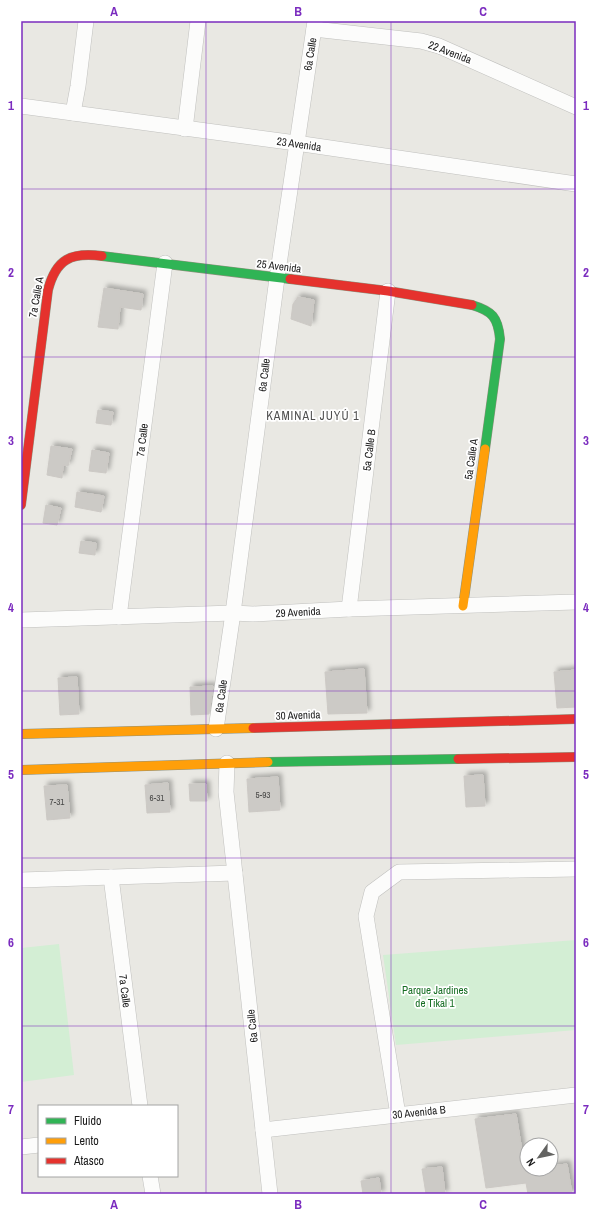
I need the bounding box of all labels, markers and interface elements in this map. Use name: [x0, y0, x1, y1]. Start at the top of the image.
text: A: [110, 3, 118, 20]
text: B: [294, 3, 302, 20]
text: C: [479, 3, 487, 20]
street label: 6a Calle: [300, 37, 320, 71]
street label: 22 Avenida: [426, 37, 474, 67]
text: 1: [8, 97, 14, 114]
text: 1: [583, 97, 589, 114]
street label: 23 Avenida: [276, 134, 322, 154]
street label: 25 Avenida: [256, 256, 302, 276]
text: 2: [8, 264, 14, 281]
text: 2: [583, 264, 589, 281]
street label: 7a Calle A: [26, 275, 47, 318]
street label: 6a Calle: [255, 358, 273, 392]
district label: KAMINAL JUYÚ 1: [266, 408, 360, 424]
street label: 7a Calle: [133, 423, 151, 457]
street label: 5a Calle B: [360, 428, 378, 472]
text: 3: [8, 432, 14, 449]
text: 3: [583, 432, 589, 449]
street label: 5a Calle A: [461, 437, 481, 480]
text: 4: [8, 599, 14, 616]
text: 4: [583, 599, 589, 616]
street label: 29 Avenida: [275, 604, 321, 620]
street label: 6a Calle: [212, 679, 230, 713]
street label: 30 Avenida: [275, 707, 321, 723]
text: 5: [8, 766, 14, 783]
text: 5: [583, 766, 589, 783]
house number: 5-93: [256, 789, 270, 801]
house number: 6-31: [150, 792, 164, 804]
house number: 7-31: [50, 796, 64, 808]
text: 6: [8, 934, 14, 951]
text: 6: [583, 934, 589, 951]
street label: 7a Calle: [116, 974, 134, 1008]
park label: Parque Jardines de Tikal 1: [402, 983, 469, 1010]
street label: 6a Calle: [243, 1009, 261, 1043]
text: 7: [8, 1101, 14, 1118]
text: 7: [583, 1101, 589, 1118]
street label: 30 Avenida B: [392, 1102, 446, 1122]
legend: [38, 1105, 178, 1177]
text: Fluido: [74, 1113, 101, 1129]
text: Lento: [74, 1133, 99, 1149]
north arrow: [519, 1137, 559, 1177]
text: Atasco: [73, 1153, 104, 1169]
text: N: [523, 1156, 538, 1169]
text: A: [110, 1196, 118, 1213]
text: B: [294, 1196, 302, 1213]
text: C: [479, 1196, 487, 1213]

